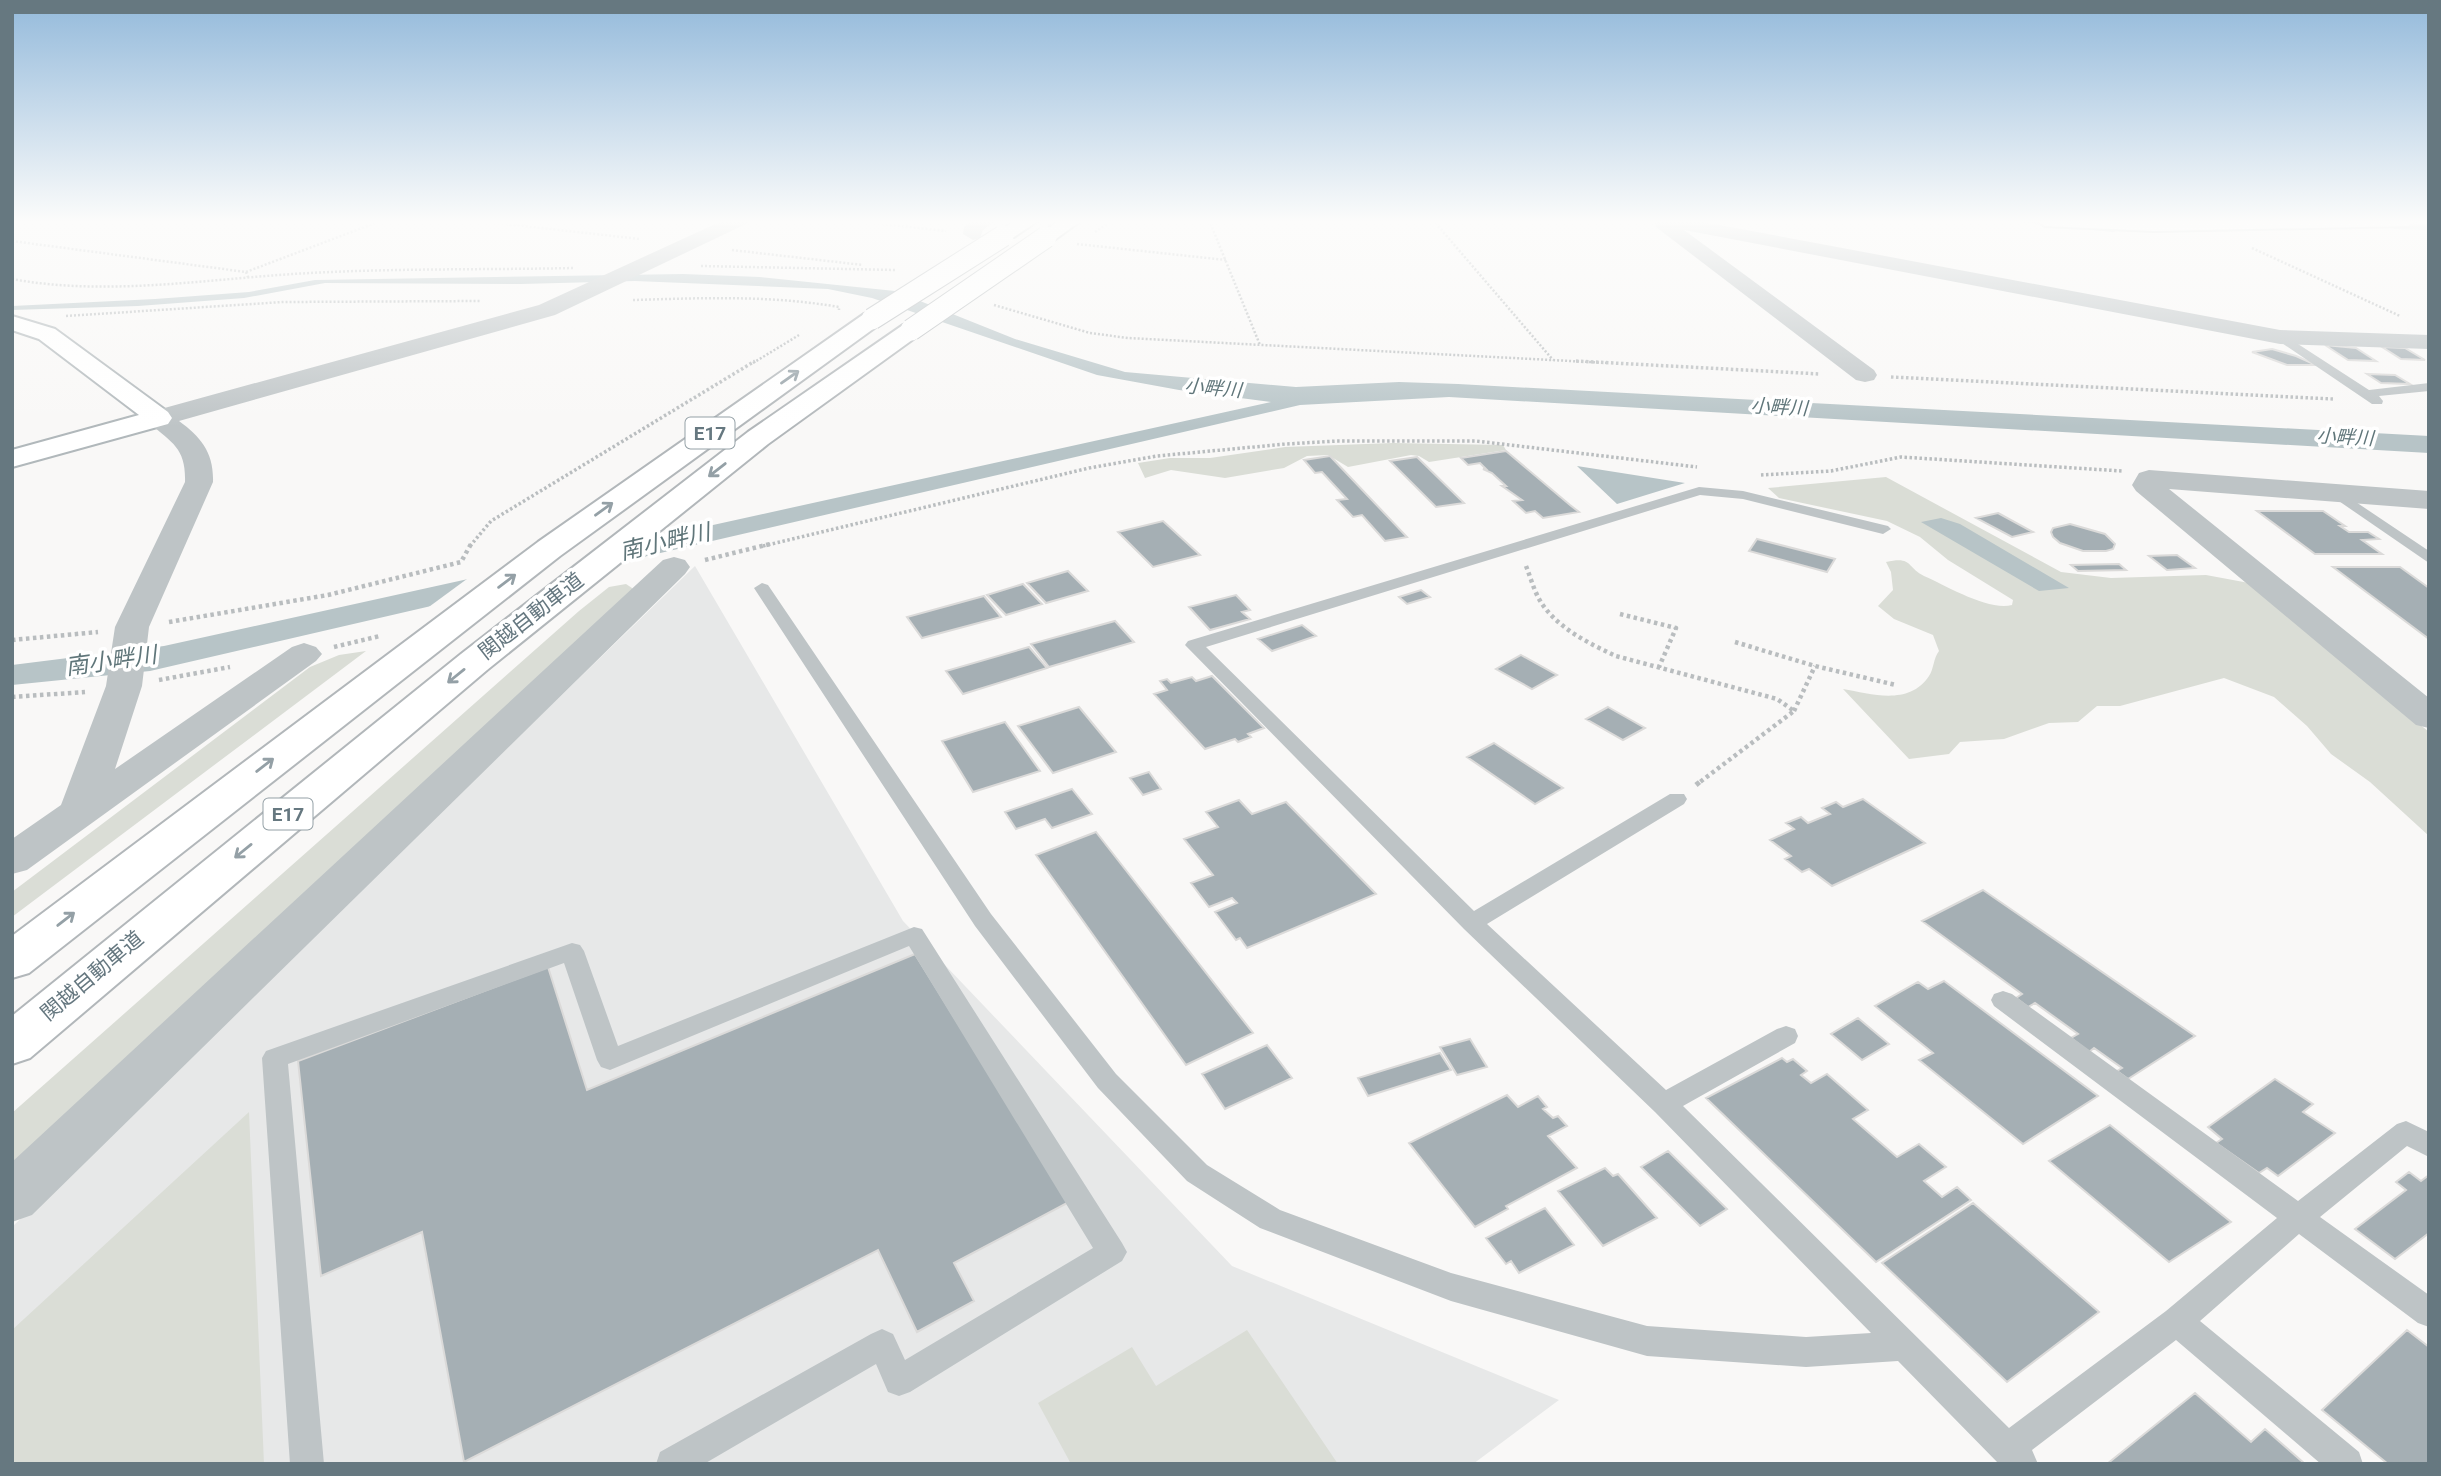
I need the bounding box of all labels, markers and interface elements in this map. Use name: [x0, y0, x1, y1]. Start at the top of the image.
one-way arrow: [780, 370, 799, 384]
water label: 小畔川: [1184, 374, 1244, 402]
water label: 小畔川: [1750, 394, 1810, 420]
road number: E17: [686, 418, 734, 448]
water label: 小畔川: [2316, 424, 2376, 450]
one-way arrow: [708, 463, 726, 478]
one-way arrow: [595, 502, 614, 517]
water label: 南小畔川: [617, 518, 716, 566]
street label: 関越自動車道: [474, 568, 588, 664]
one-way arrow: [497, 573, 516, 588]
water label: 南小畔川: [64, 641, 161, 681]
one-way arrow: [448, 668, 466, 683]
one-way arrow: [256, 758, 274, 773]
road number: E17: [264, 799, 312, 830]
one-way arrow: [234, 844, 252, 859]
one-way arrow: [56, 911, 74, 926]
street label: 関越自動車道: [36, 926, 148, 1026]

